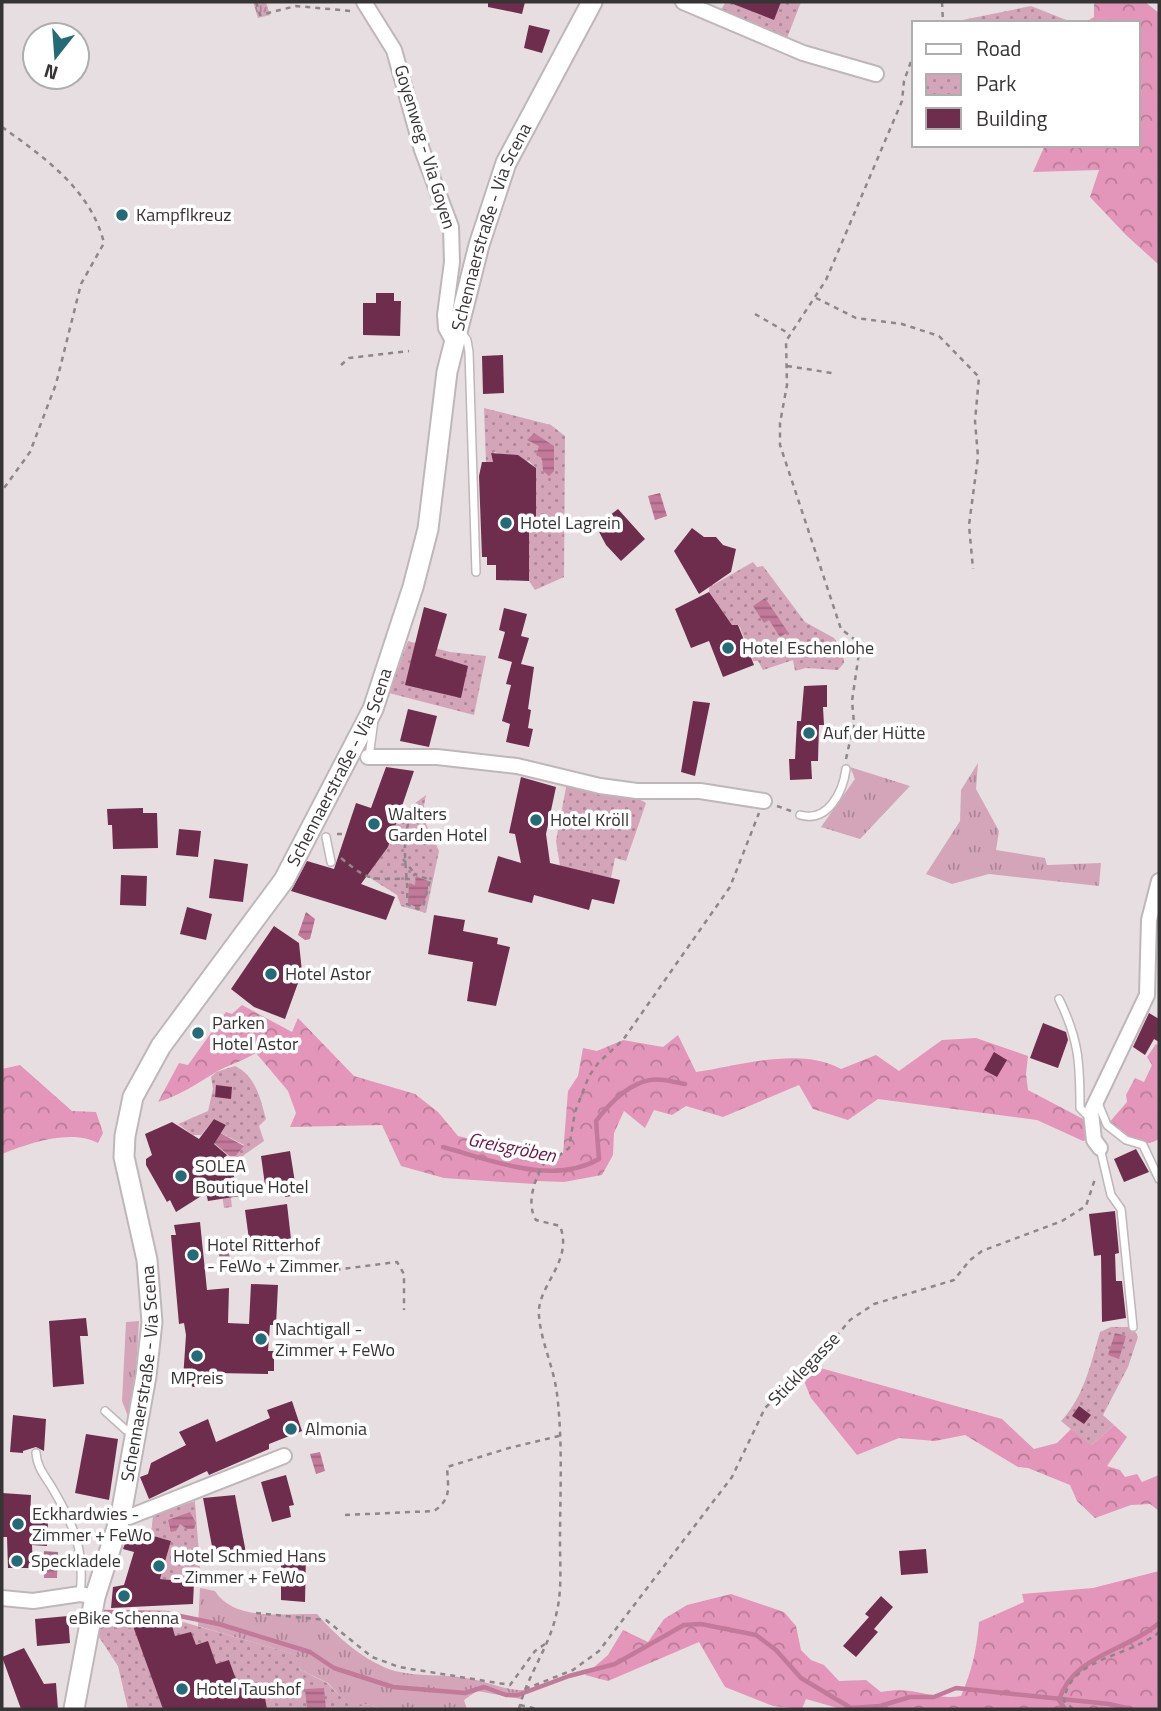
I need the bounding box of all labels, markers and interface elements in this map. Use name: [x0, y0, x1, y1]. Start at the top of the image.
north arrow: [21, 21, 91, 91]
legend: [912, 21, 1140, 147]
text: Road: [976, 32, 1021, 64]
text: N: [40, 57, 61, 89]
street label: Goyenweg - Via Goyen: [388, 61, 463, 232]
text: Park: [976, 67, 1016, 99]
text: Building: [976, 102, 1048, 134]
street label: Schennaerstraße - Via Scena: [444, 118, 538, 334]
place label: Kampflkreuz: [136, 201, 231, 228]
marker: Kampflkreuz: [114, 207, 130, 223]
place label: Hotel Lagrein: [520, 509, 621, 536]
marker: Hotel Lagrein: [498, 515, 514, 531]
place label: Hotel Eschenlohe: [742, 634, 874, 661]
marker: Hotel Eschenlohe: [720, 640, 736, 656]
street label: Schennaerstraße - Via Scena: [279, 664, 399, 871]
place label: Auf der Hütte: [823, 719, 925, 746]
marker: Auf der Hütte: [801, 725, 817, 741]
place label: Walters Garden Hotel: [388, 800, 487, 848]
place label: Hotel Kröll: [550, 806, 629, 833]
marker: Hotel Kröll: [528, 812, 544, 828]
marker: Walters Garden Hotel: [366, 816, 382, 832]
place label: Hotel Astor: [285, 960, 371, 987]
marker: Hotel Astor: [263, 966, 279, 982]
place label: Parken Hotel Astor: [212, 1009, 298, 1057]
marker: Parken Hotel Astor: [190, 1025, 206, 1041]
water label: Greisgröben: [466, 1124, 559, 1169]
place label: SOLEA Boutique Hotel: [195, 1152, 309, 1200]
marker: SOLEA Boutique Hotel: [173, 1168, 189, 1184]
place label: Hotel Ritterhof - FeWo + Zimmer: [207, 1231, 339, 1279]
marker: Hotel Ritterhof - FeWo + Zimmer: [185, 1247, 201, 1263]
street label: Schennaerstraße - Via Scena: [113, 1265, 165, 1484]
place label: Nachtigall - Zimmer + FeWo: [275, 1315, 395, 1363]
street label: Sticklegasse: [761, 1326, 846, 1412]
marker: Nachtigall - Zimmer + FeWo: [253, 1331, 269, 1347]
marker: MPreis: [189, 1348, 205, 1364]
place label: MPreis: [170, 1364, 224, 1391]
place label: Almonia: [305, 1415, 367, 1442]
marker: Almonia: [283, 1421, 299, 1437]
place label: Eckhardwies - Zimmer + FeWo: [32, 1500, 152, 1548]
marker: Eckhardwies - Zimmer + FeWo: [10, 1516, 26, 1532]
place label: Hotel Schmied Hans - Zimmer + FeWo: [173, 1542, 326, 1590]
place label: Speckladele: [31, 1547, 121, 1574]
marker: Speckladele: [9, 1553, 25, 1569]
marker: Hotel Schmied Hans - Zimmer + FeWo: [151, 1558, 167, 1574]
marker: eBike Schenna: [116, 1588, 132, 1604]
place label: eBike Schenna: [69, 1604, 179, 1631]
place label: Hotel Taushof: [196, 1675, 301, 1702]
marker: Hotel Taushof: [174, 1681, 190, 1697]

